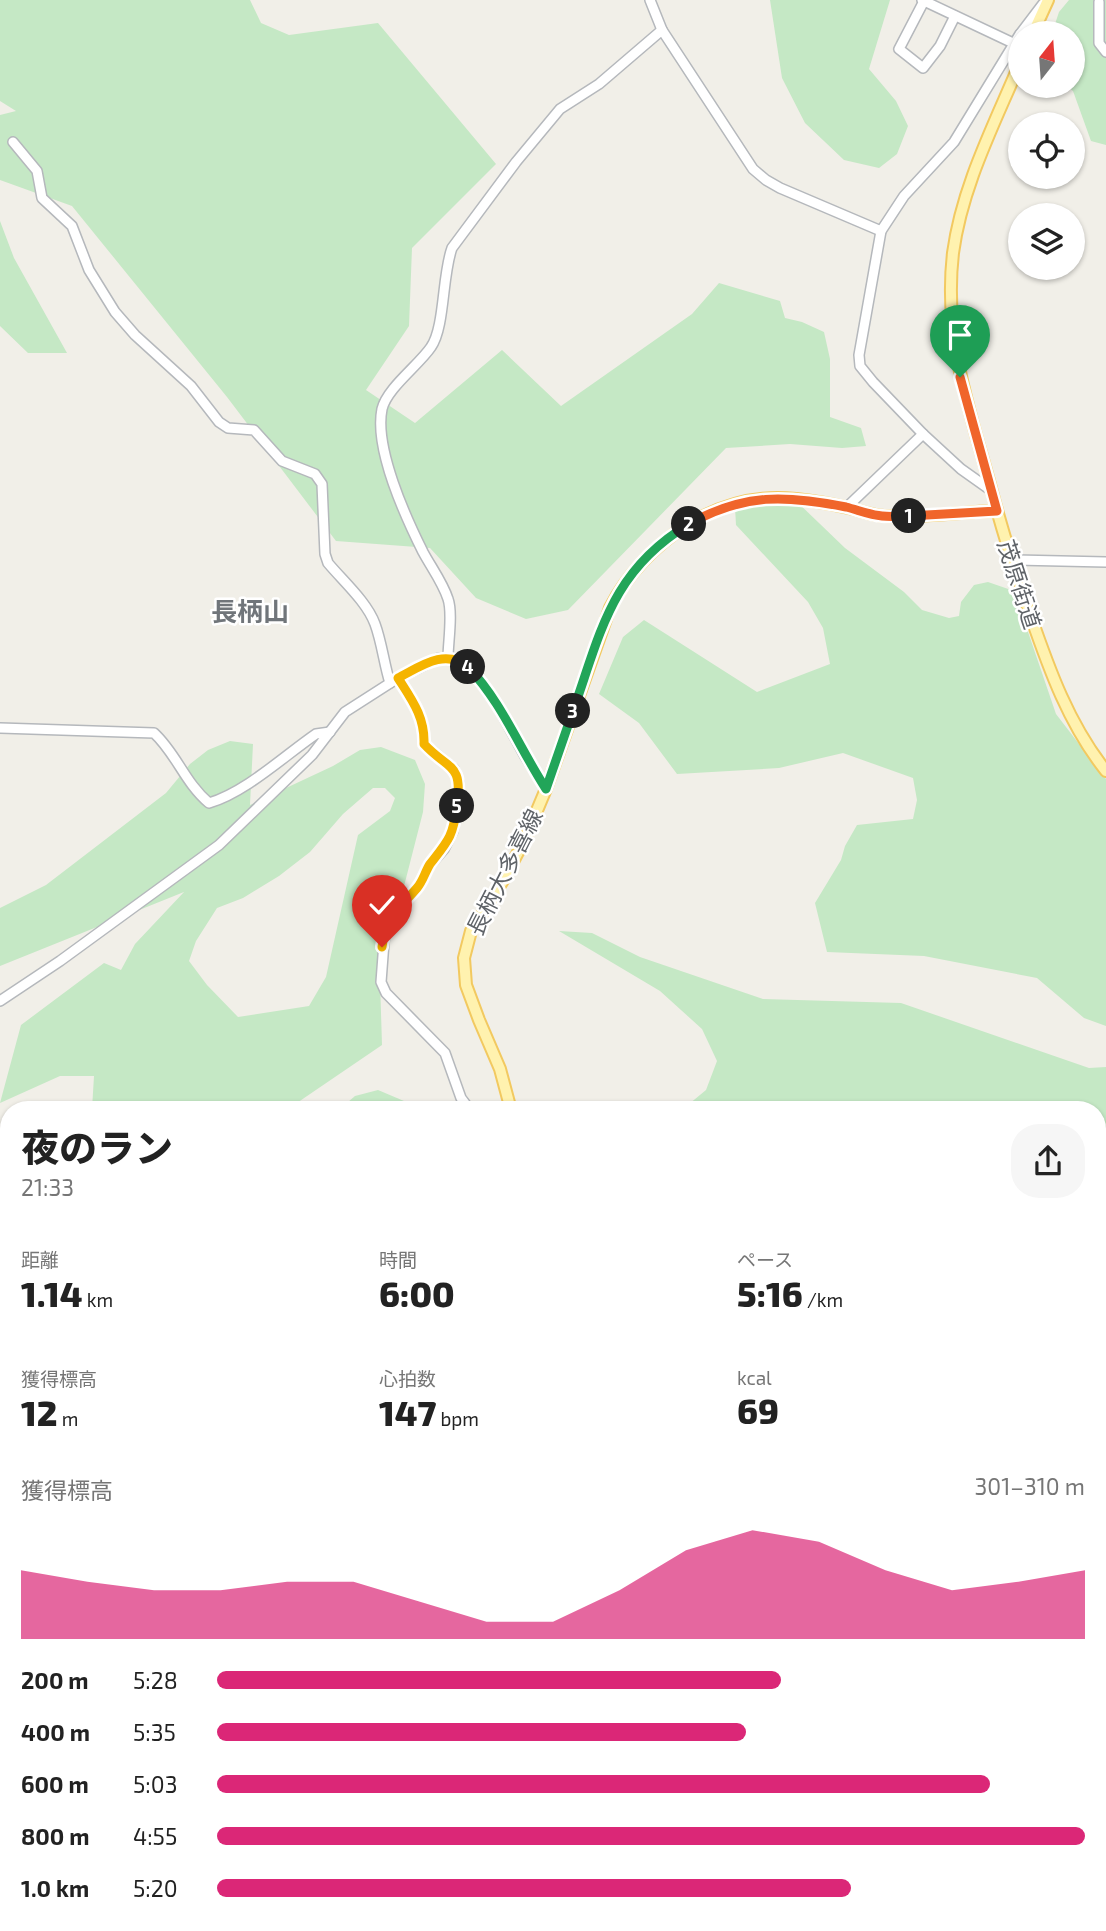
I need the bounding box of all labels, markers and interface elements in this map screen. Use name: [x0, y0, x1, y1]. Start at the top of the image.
north arrow: [1008, 21, 1085, 98]
map controls: [1008, 21, 1085, 280]
button: locate: [1008, 112, 1085, 189]
button: layers: [1008, 203, 1085, 280]
pin: [930, 305, 990, 377]
icon: arrive: [941, 316, 979, 354]
pin: 1: [892, 498, 926, 534]
text: 1: [904, 504, 913, 527]
pin: 2: [672, 506, 706, 542]
text: 2: [683, 512, 694, 535]
street label: 茂原街道: [992, 536, 1048, 632]
district label: 長柄山: [211, 595, 289, 626]
pin: 4: [450, 650, 486, 684]
text: 4: [461, 655, 474, 678]
pin: 3: [556, 694, 590, 728]
text: 3: [567, 699, 578, 722]
pin: 5: [440, 788, 475, 824]
text: 5: [451, 794, 462, 817]
street label: 長柄大多喜線: [460, 804, 548, 940]
pin: [352, 875, 412, 947]
icon: check: [363, 886, 401, 924]
text: 夜のラン: [21, 1124, 173, 1170]
button: share: [1011, 1124, 1085, 1198]
text: 21:33: [21, 1173, 74, 1201]
text: 距離: [21, 1248, 59, 1271]
text: 時間: [379, 1248, 417, 1271]
text: ペース: [737, 1248, 793, 1271]
text: 1.14: [21, 1272, 83, 1314]
text: 6:00: [379, 1272, 455, 1314]
text: 5:16: [737, 1272, 803, 1314]
text: km: [83, 1288, 113, 1311]
text: /km: [803, 1288, 843, 1311]
text: kcal: [737, 1366, 772, 1389]
text: 獲得標高: [21, 1367, 97, 1390]
text: 心拍数: [379, 1367, 436, 1390]
text: 69: [737, 1389, 779, 1431]
text: 12: [21, 1391, 57, 1433]
text: 147: [379, 1391, 436, 1433]
text: m: [57, 1407, 78, 1430]
text: bpm: [436, 1407, 479, 1430]
text: 301–310 m: [974, 1472, 1085, 1500]
text: 獲得標高: [21, 1476, 113, 1504]
text: 200 m: [21, 1666, 89, 1694]
text: 5:28: [133, 1666, 178, 1694]
text: 400 m: [21, 1718, 90, 1746]
text: 5:35: [133, 1718, 176, 1746]
text: 600 m: [21, 1770, 89, 1798]
text: 5:03: [133, 1770, 177, 1798]
text: 800 m: [21, 1822, 90, 1850]
text: 4:55: [133, 1822, 177, 1850]
text: 1.0 km: [21, 1874, 89, 1902]
text: 5:20: [133, 1874, 178, 1902]

